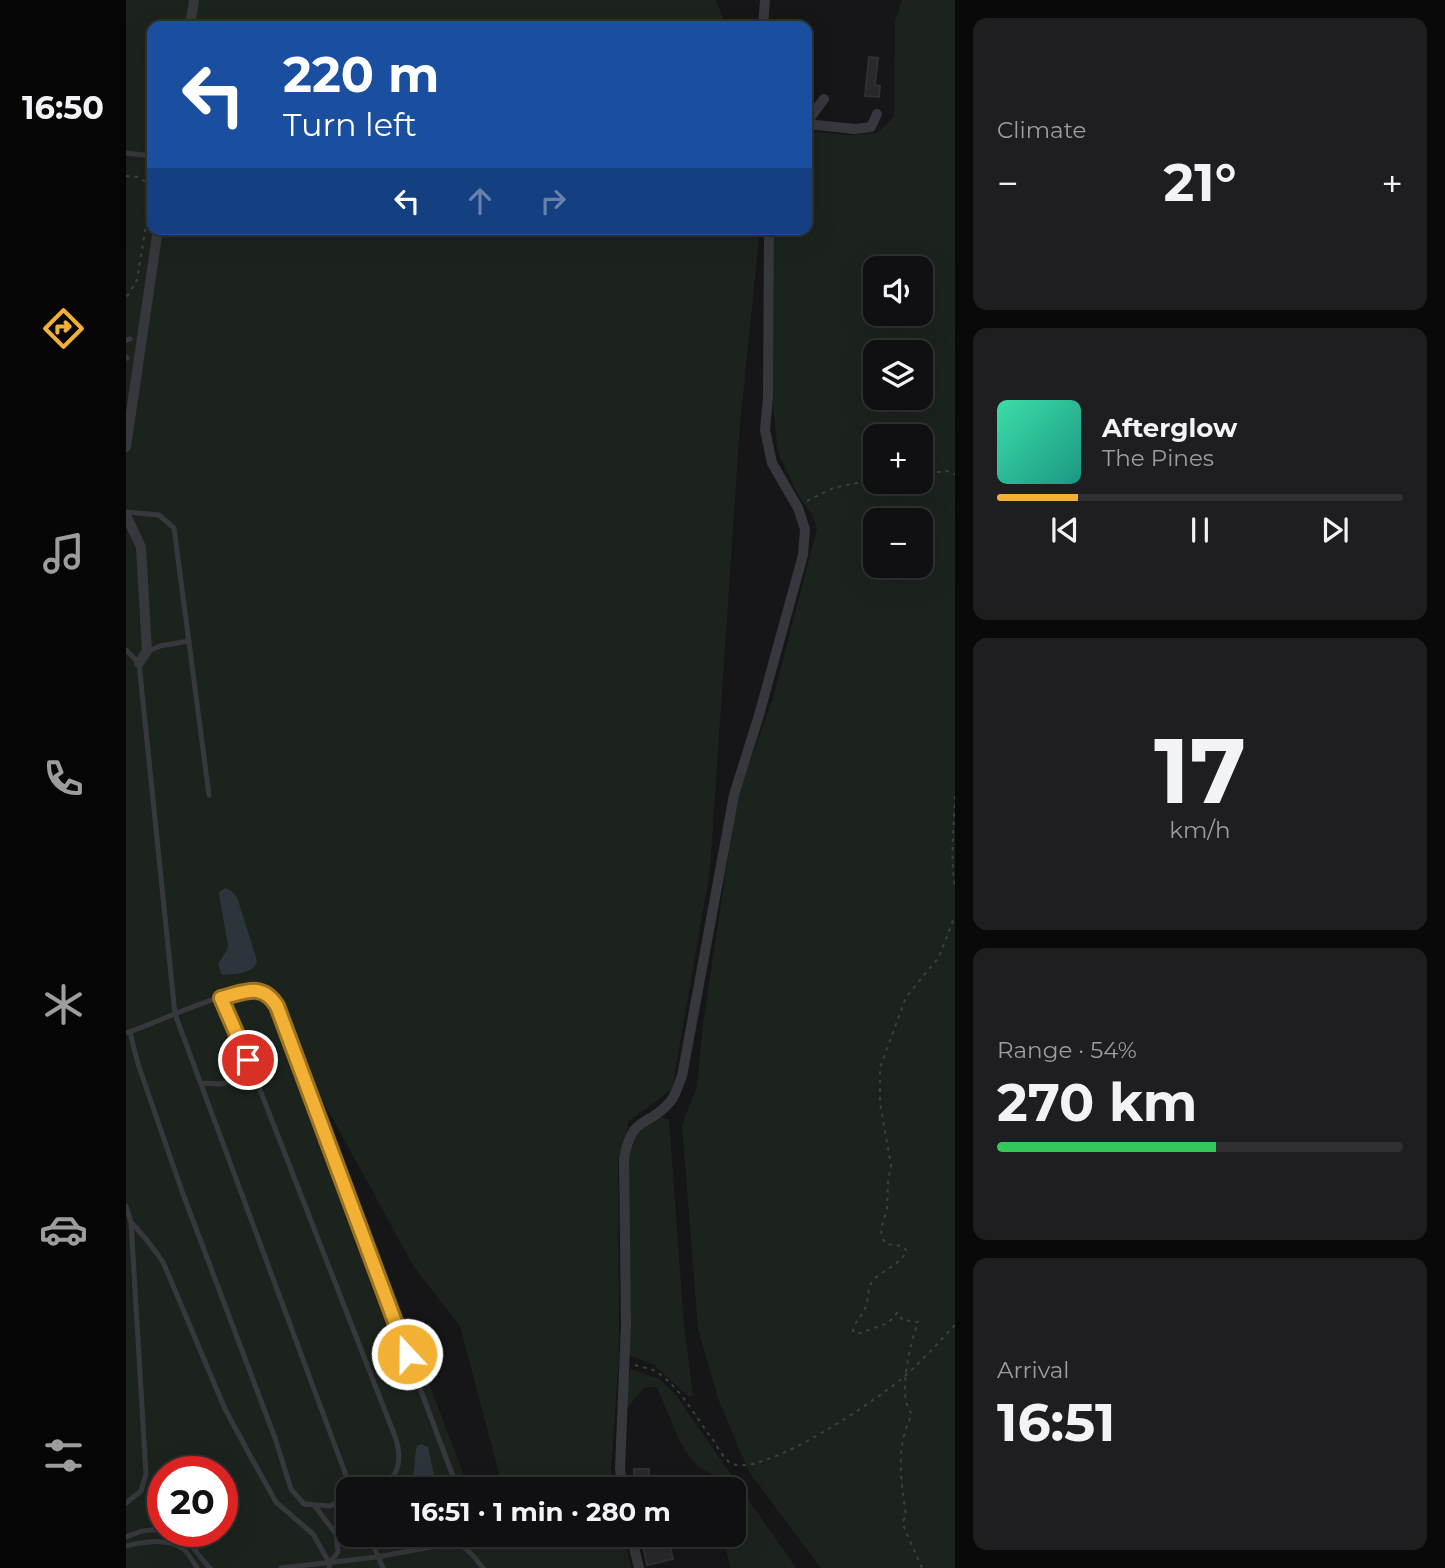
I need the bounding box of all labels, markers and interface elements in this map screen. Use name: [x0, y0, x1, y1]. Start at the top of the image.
text: 220 m: [283, 45, 439, 104]
icon: left: [168, 49, 259, 140]
text: 16:50: [22, 88, 104, 127]
text: Turn left: [283, 105, 417, 144]
text: Climate: [997, 116, 1086, 144]
text: 21°: [1164, 151, 1236, 214]
text: −: [997, 160, 1019, 207]
text: +: [1381, 160, 1403, 207]
icon: left: [388, 182, 426, 220]
icon: ahead: [461, 182, 499, 220]
icon: right: [534, 182, 572, 220]
map controls: [863, 256, 933, 578]
button: sound: [863, 256, 933, 326]
icon: directions: [39, 304, 88, 353]
button: layers: [863, 340, 933, 410]
text: Afterglow: [1102, 412, 1237, 444]
button: +: [863, 424, 933, 494]
text: The Pines: [1102, 444, 1214, 472]
button: −: [863, 508, 933, 578]
icon: previous: [1046, 511, 1084, 549]
icon: pause: [1181, 511, 1219, 549]
icon: next: [1316, 511, 1354, 549]
icon: music: [39, 529, 88, 578]
text: 17: [1154, 715, 1246, 826]
icon: phone: [39, 754, 88, 803]
text: km/h: [1169, 816, 1231, 844]
icon: climate: [39, 980, 88, 1029]
pin: [218, 1030, 278, 1090]
text: Range · 54%: [997, 1036, 1137, 1064]
icon: arrive: [229, 1041, 267, 1079]
text: 270 km: [997, 1071, 1197, 1134]
icon: car: [39, 1205, 88, 1254]
position arrow: [370, 1317, 444, 1391]
text: Arrival: [997, 1356, 1070, 1384]
text: 16:51: [997, 1391, 1115, 1454]
icon: filters: [39, 1431, 88, 1480]
speed limit sign: 20: [147, 1456, 238, 1547]
text: 16:51 · 1 min · 280 m: [411, 1496, 671, 1528]

